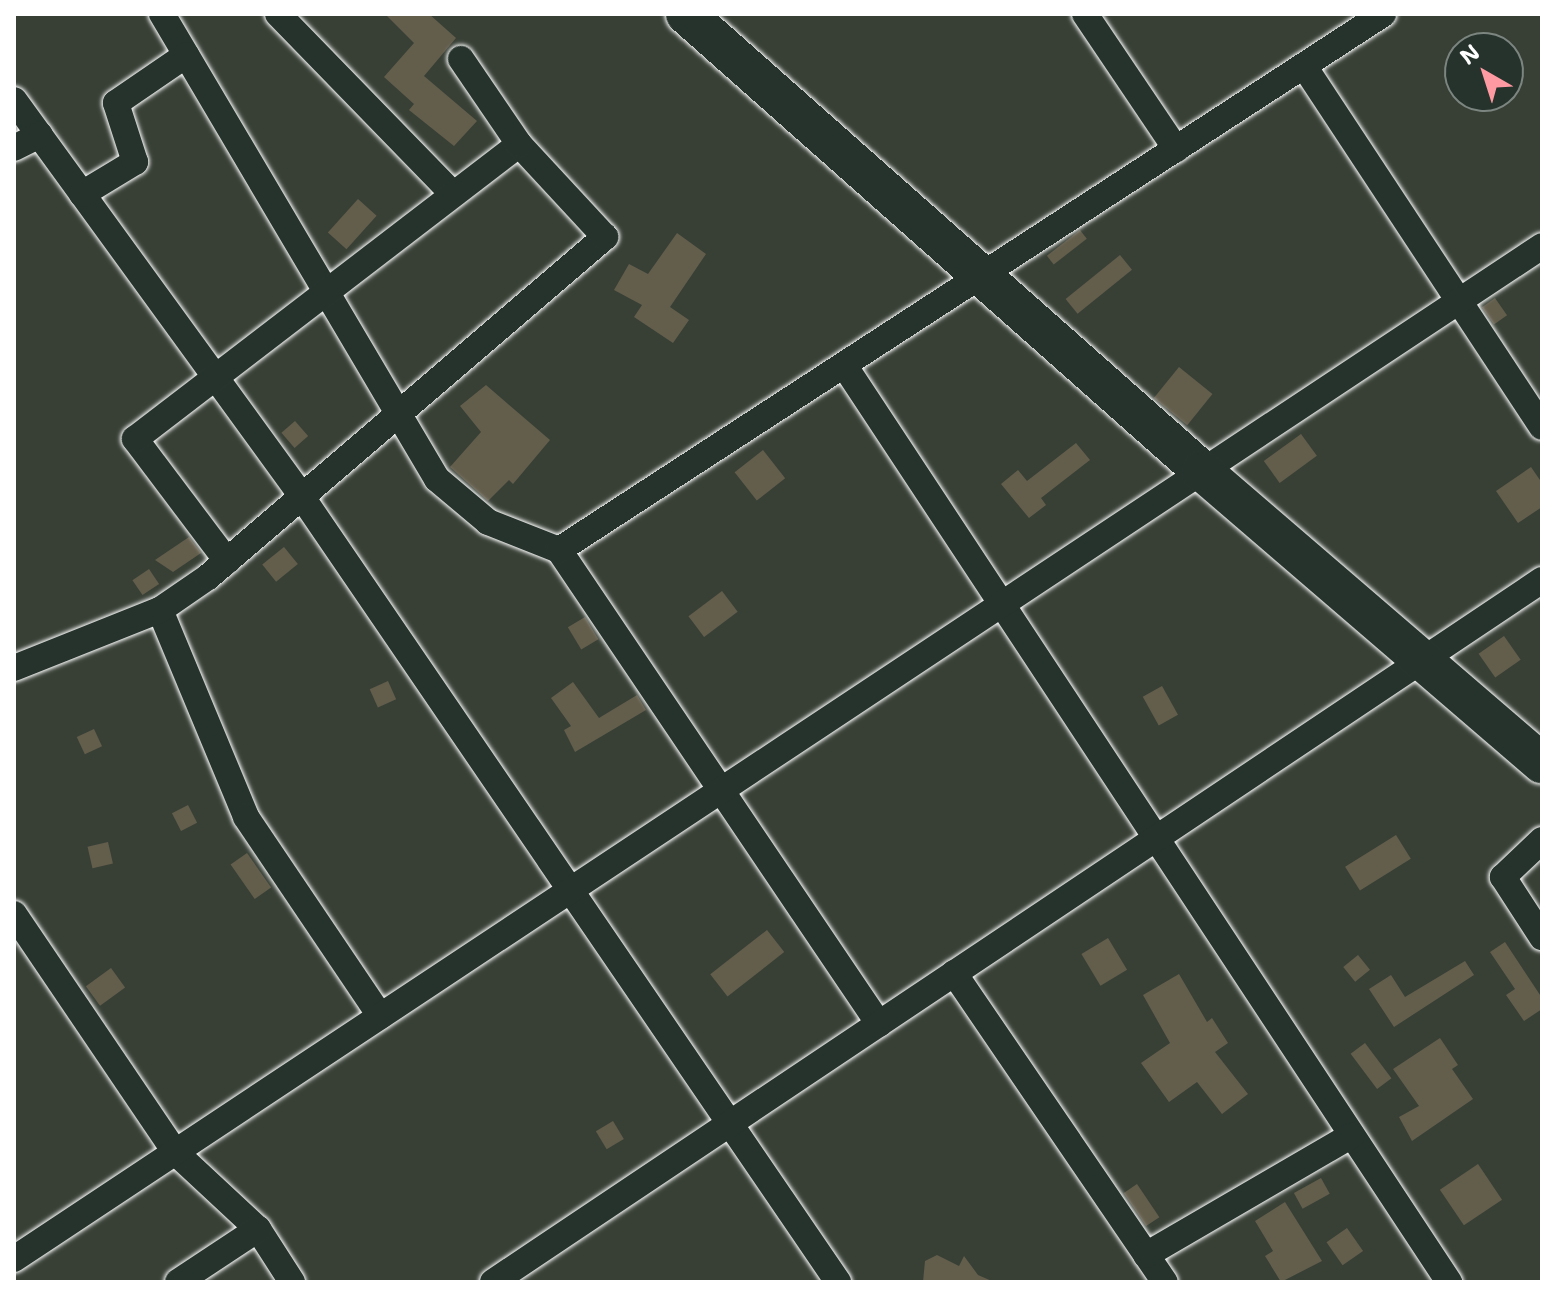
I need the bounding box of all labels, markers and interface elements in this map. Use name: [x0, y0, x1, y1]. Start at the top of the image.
north arrow: [1444, 32, 1524, 112]
text: N: [1454, 38, 1486, 71]

